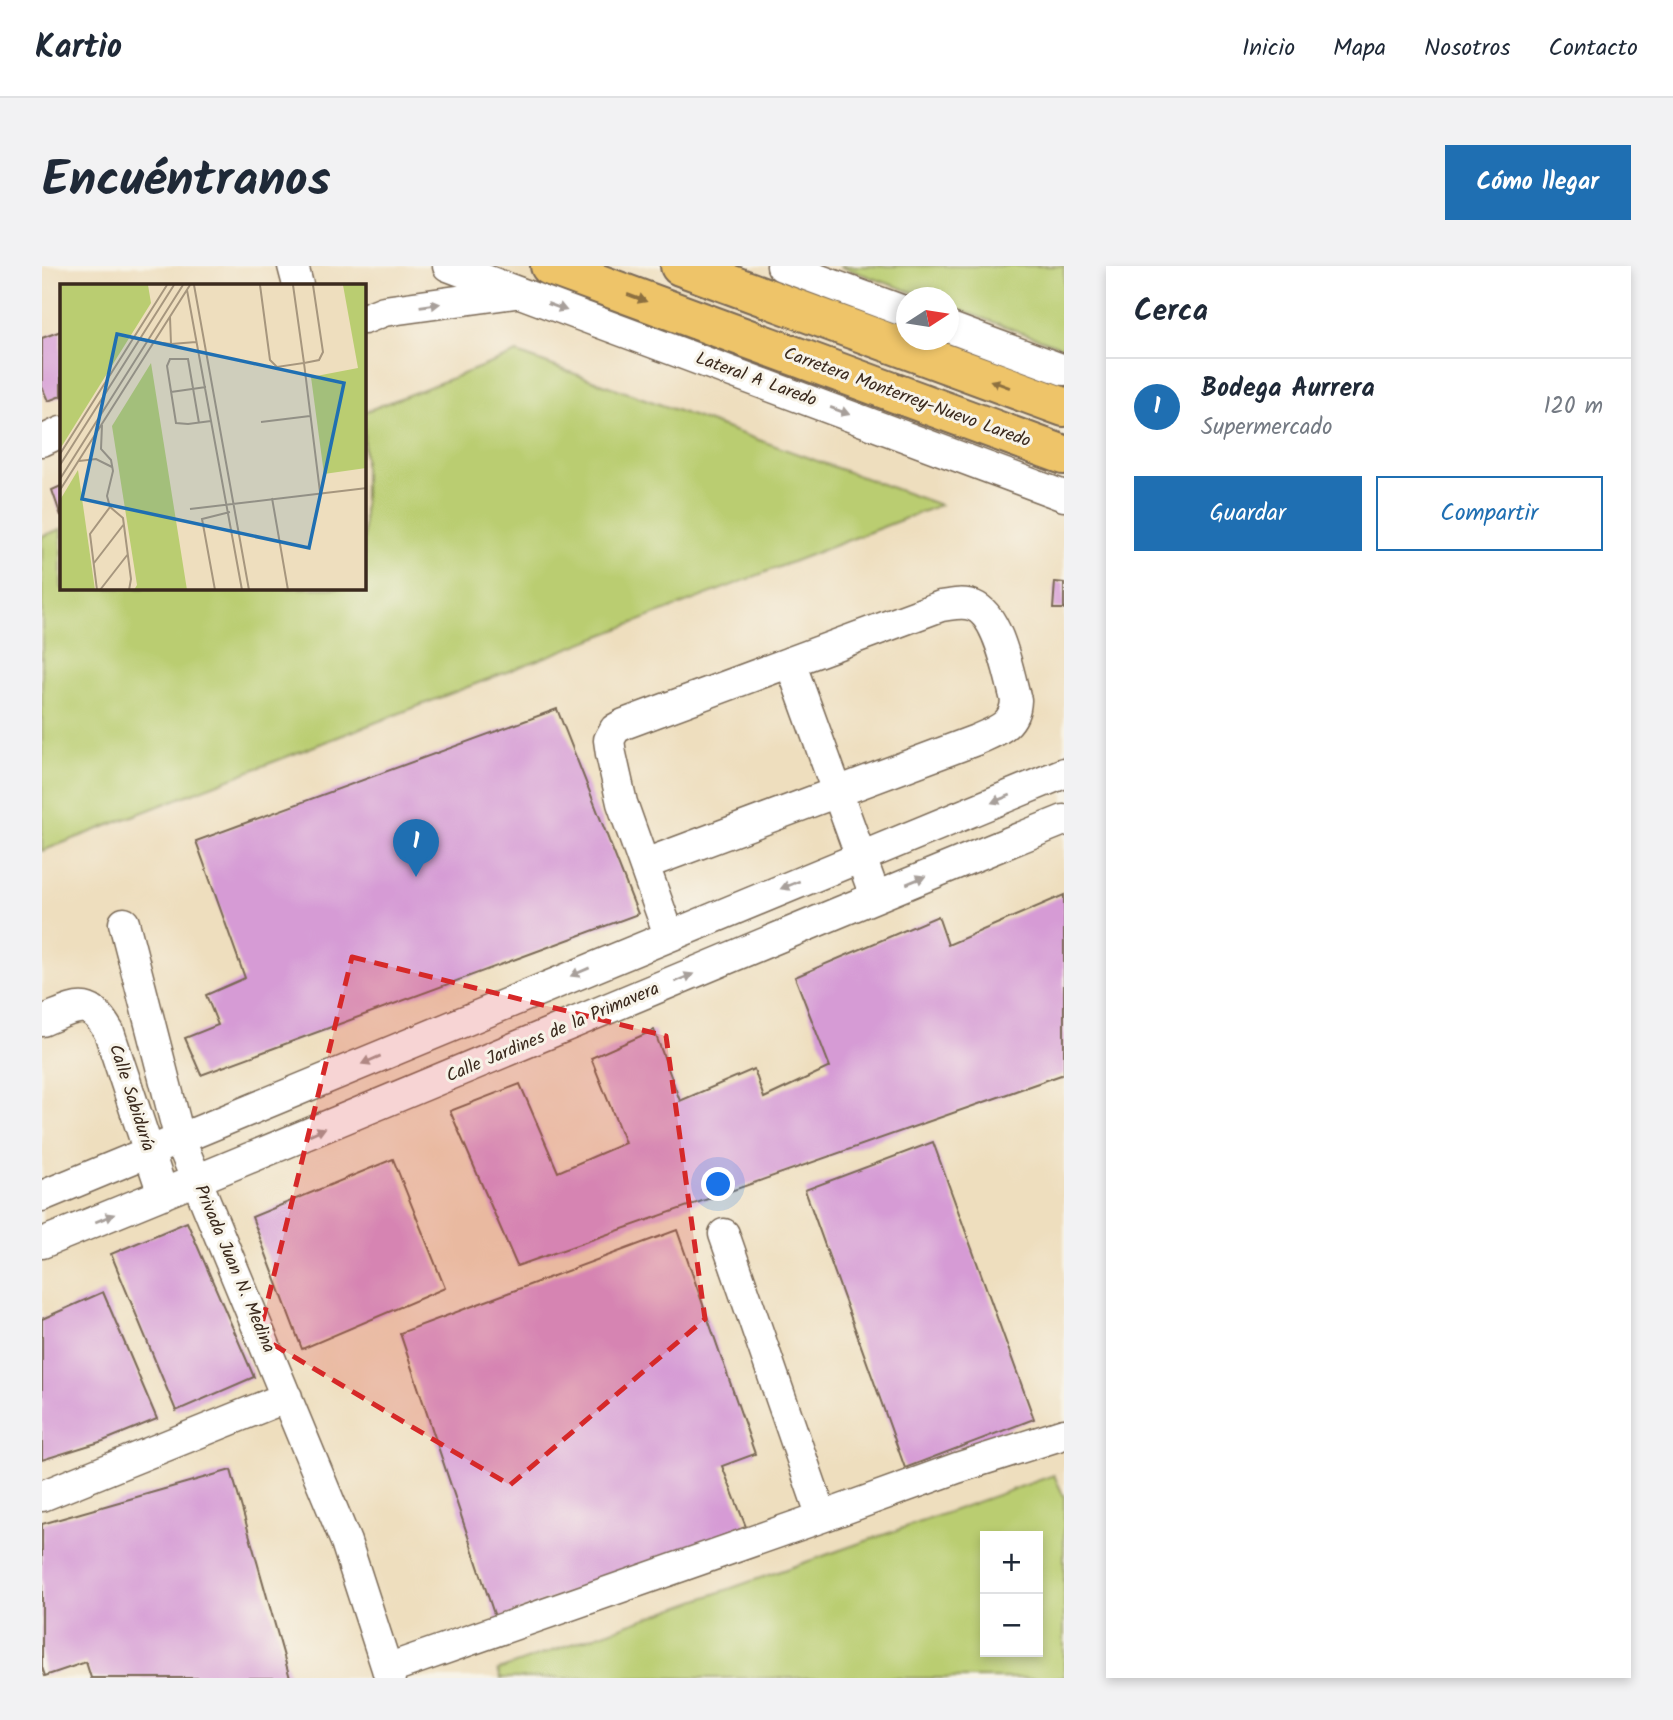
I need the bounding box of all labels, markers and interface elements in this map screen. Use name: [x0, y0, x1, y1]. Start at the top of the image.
text: Kartio: [35, 22, 122, 75]
text: Inicio: [1242, 29, 1295, 68]
text: Mapa: [1333, 29, 1386, 68]
text: Nosotros: [1424, 29, 1511, 68]
text: Contacto: [1549, 29, 1638, 68]
text: Encuéntranos: [42, 143, 331, 221]
button: Cómo llegar: [1445, 145, 1631, 220]
inset map: [60, 284, 366, 590]
north arrow: [896, 287, 959, 350]
text: Cerca: [1134, 288, 1208, 336]
one-way arrow: [627, 293, 648, 304]
one-way arrow: [419, 299, 441, 310]
one-way arrow: [547, 302, 568, 313]
street label: Carretera Monterrey-Nuevo Laredo: [779, 340, 1035, 456]
street label: Lateral A Laredo: [691, 345, 821, 415]
text: Bodega Aurrera: [1201, 368, 1375, 410]
one-way arrow: [989, 378, 1010, 389]
text: 1: [1154, 389, 1160, 425]
text: 120 m: [1543, 389, 1603, 425]
one-way arrow: [829, 406, 850, 417]
text: Supermercado: [1201, 410, 1332, 446]
button: Guardar: [1134, 476, 1362, 551]
button: Compartir: [1376, 476, 1603, 551]
one-way arrow: [990, 793, 1011, 804]
pin: 1: [393, 819, 439, 877]
one-way arrow: [906, 874, 927, 885]
one-way arrow: [780, 880, 801, 891]
one-way arrow: [570, 967, 591, 978]
one-way arrow: [674, 972, 694, 984]
street label: Calle Jardines de la Primavera: [442, 975, 664, 1091]
street label: Calle Sabiduría: [100, 1041, 162, 1155]
one-way arrow: [360, 1055, 381, 1066]
one-way arrow: [306, 1126, 326, 1138]
your location: [701, 1167, 735, 1201]
street label: Privada Juan N. Medina: [185, 1180, 283, 1358]
one-way arrow: [95, 1212, 116, 1223]
map controls: [980, 1531, 1043, 1657]
button: +: [980, 1531, 1043, 1594]
button: −: [980, 1594, 1043, 1657]

